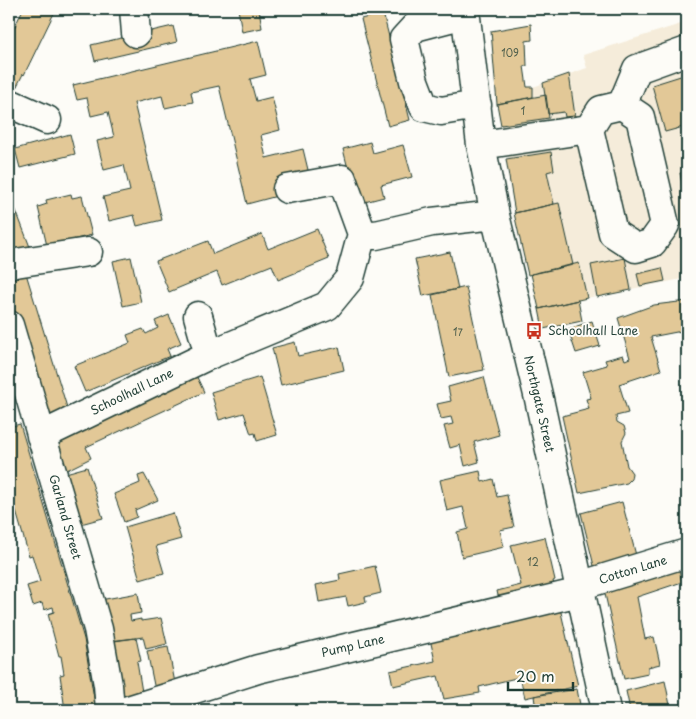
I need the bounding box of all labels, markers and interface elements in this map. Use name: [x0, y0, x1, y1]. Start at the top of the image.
house number: 109: [501, 45, 519, 60]
house number: 1: [521, 103, 525, 118]
bus stop icon: Schoolhall Lane: [524, 321, 544, 341]
place label: Schoolhall Lane: [548, 321, 639, 339]
house number: 17: [453, 324, 464, 339]
street label: Northgate Street: [520, 354, 560, 454]
street label: Schoolhall Lane: [87, 363, 176, 419]
street label: Garland Street: [45, 472, 87, 561]
street label: Cotton Lane: [596, 550, 669, 588]
house number: 12: [527, 554, 539, 569]
street label: Pump Lane: [319, 629, 386, 661]
scale bar: [508, 659, 574, 691]
text: 20 m: [516, 664, 555, 687]

